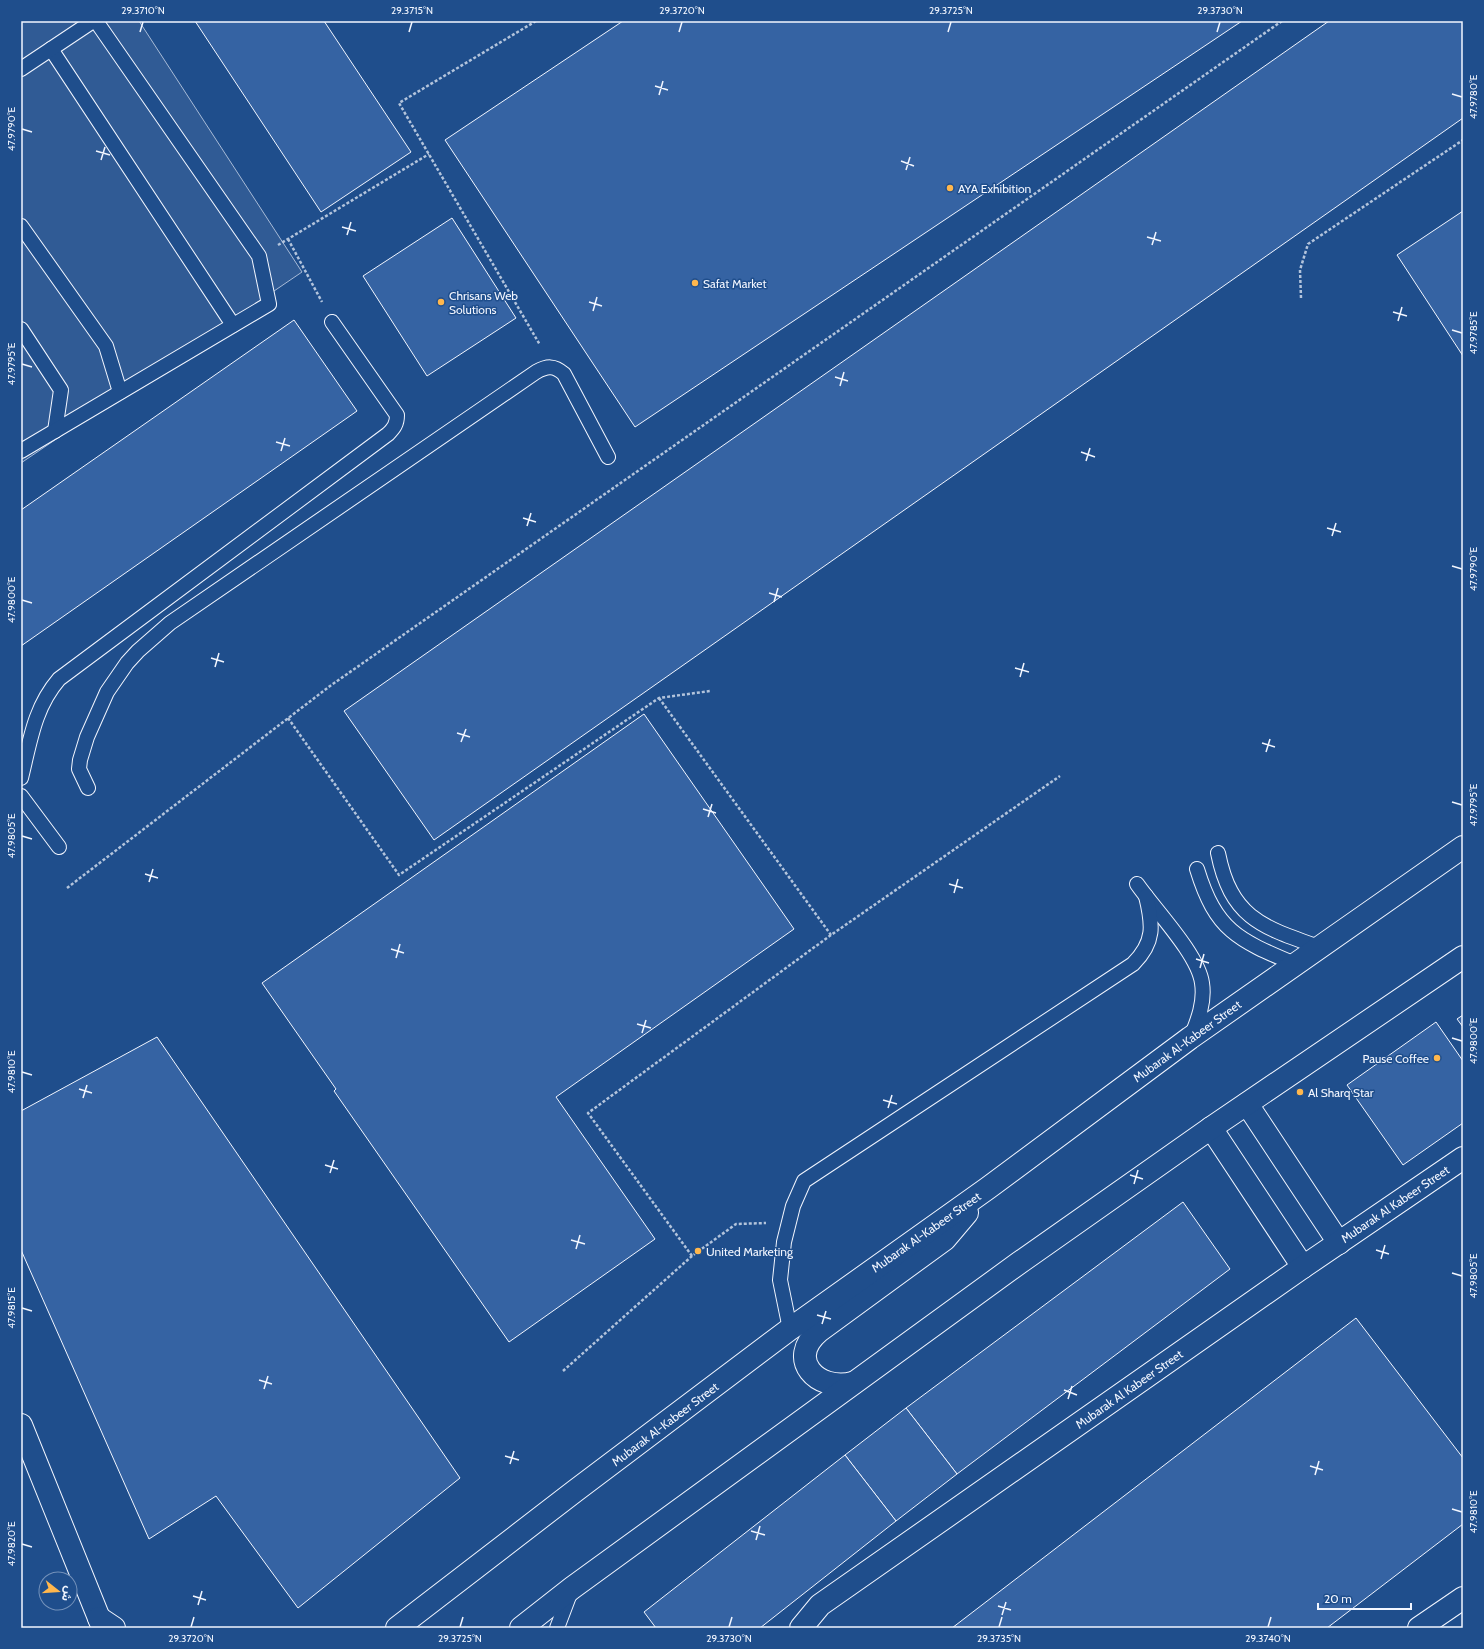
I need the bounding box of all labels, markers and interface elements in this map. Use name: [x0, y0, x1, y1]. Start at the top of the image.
text: 29.3710°N: [121, 4, 165, 17]
text: 29.3715°N: [391, 4, 433, 17]
text: 29.3720°N: [659, 4, 705, 17]
text: 29.3725°N: [929, 4, 973, 17]
text: 29.3730°N: [1197, 4, 1243, 17]
text: 47.9780°E: [1467, 74, 1480, 119]
text: 47.9790°E: [5, 106, 18, 151]
place label: AYA Exhibition: [958, 181, 1032, 196]
marker: AYA Exhibition: [945, 183, 955, 193]
place label: Safat Market: [703, 276, 767, 291]
marker: Safat Market: [690, 278, 700, 288]
place label: Chrisans Web Solutions: [449, 288, 518, 317]
marker: Chrisans Web Solutions: [436, 297, 446, 307]
text: 47.9785°E: [1467, 311, 1480, 355]
text: 47.9795°E: [5, 342, 18, 385]
text: 47.9790°E: [1467, 546, 1480, 591]
text: 47.9800°E: [5, 576, 18, 623]
text: 47.9795°E: [1467, 783, 1480, 826]
text: 47.9805°E: [5, 813, 18, 859]
street label: Mubarak Al-Kabeer Street: [1130, 997, 1244, 1085]
text: 47.9800°E: [1467, 1017, 1480, 1064]
text: 47.9810°E: [5, 1050, 18, 1093]
place label: Pause Coffee: [1363, 1051, 1429, 1066]
marker: Pause Coffee: [1432, 1053, 1442, 1063]
place label: Al Sharq Star: [1308, 1085, 1374, 1100]
marker: Al Sharq Star: [1295, 1087, 1305, 1097]
street label: Mubarak Al Kabeer Street: [1338, 1162, 1452, 1246]
street label: Mubarak Al-Kabeer Street: [868, 1189, 984, 1275]
place label: United Marketing: [706, 1244, 794, 1259]
marker: United Marketing: [693, 1246, 703, 1256]
text: 47.9805°E: [1467, 1253, 1480, 1299]
text: 47.9815°E: [5, 1287, 18, 1329]
street label: Mubarak Al Kabeer Street: [1072, 1346, 1186, 1432]
street label: Mubarak Al-Kabeer Street: [609, 1379, 721, 1469]
text: 47.9810°E: [1467, 1490, 1480, 1533]
text: 47.9820°E: [5, 1521, 18, 1566]
north arrow: [38, 1571, 78, 1611]
text: ش: [59, 1585, 76, 1603]
scale bar: [1318, 1585, 1411, 1611]
text: 20 m: [1324, 1591, 1352, 1606]
text: 29.3720°N: [168, 1632, 214, 1645]
text: 29.3725°N: [438, 1632, 482, 1645]
text: 29.3730°N: [706, 1632, 752, 1645]
text: 29.3735°N: [977, 1632, 1021, 1645]
text: 29.3740°N: [1245, 1632, 1291, 1645]

